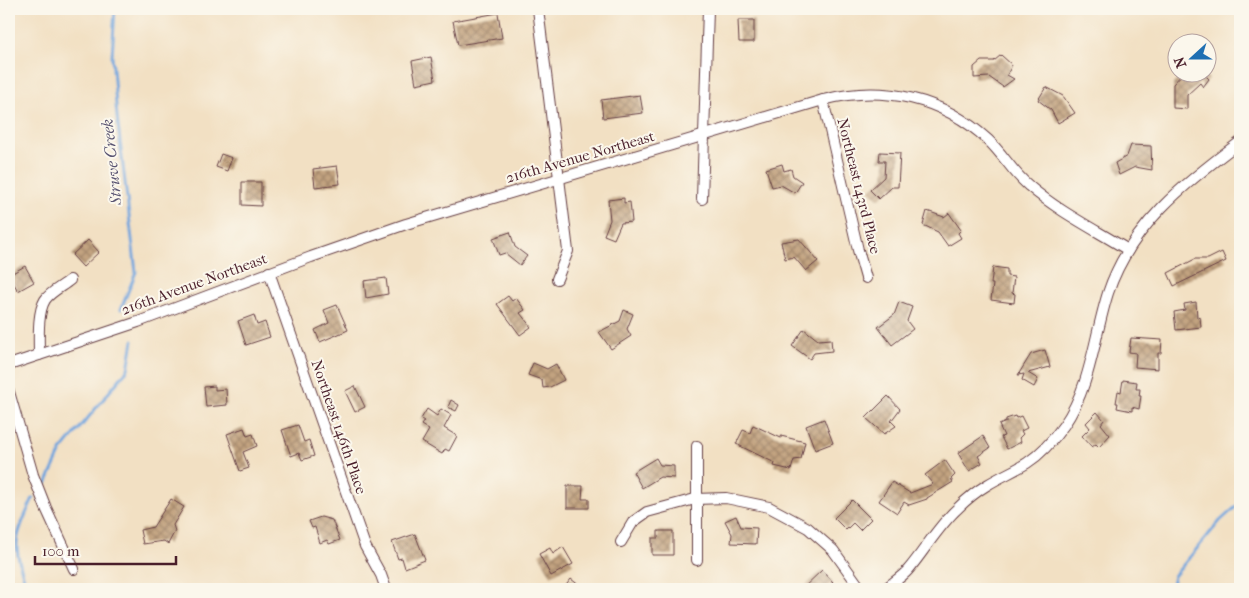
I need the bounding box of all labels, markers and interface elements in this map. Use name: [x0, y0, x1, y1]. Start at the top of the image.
north arrow: [1166, 32, 1216, 82]
text: N: [1170, 54, 1190, 70]
street label: Northeast 143rd Place: [833, 116, 885, 256]
water label: Struve Creek: [98, 118, 126, 207]
street label: 216th Avenue Northeast: [504, 127, 657, 187]
street label: 216th Avenue Northeast: [119, 249, 270, 319]
street label: Northeast 146th Place: [308, 358, 371, 497]
scale bar: [35, 533, 176, 565]
text: 100 m: [42, 542, 80, 560]

